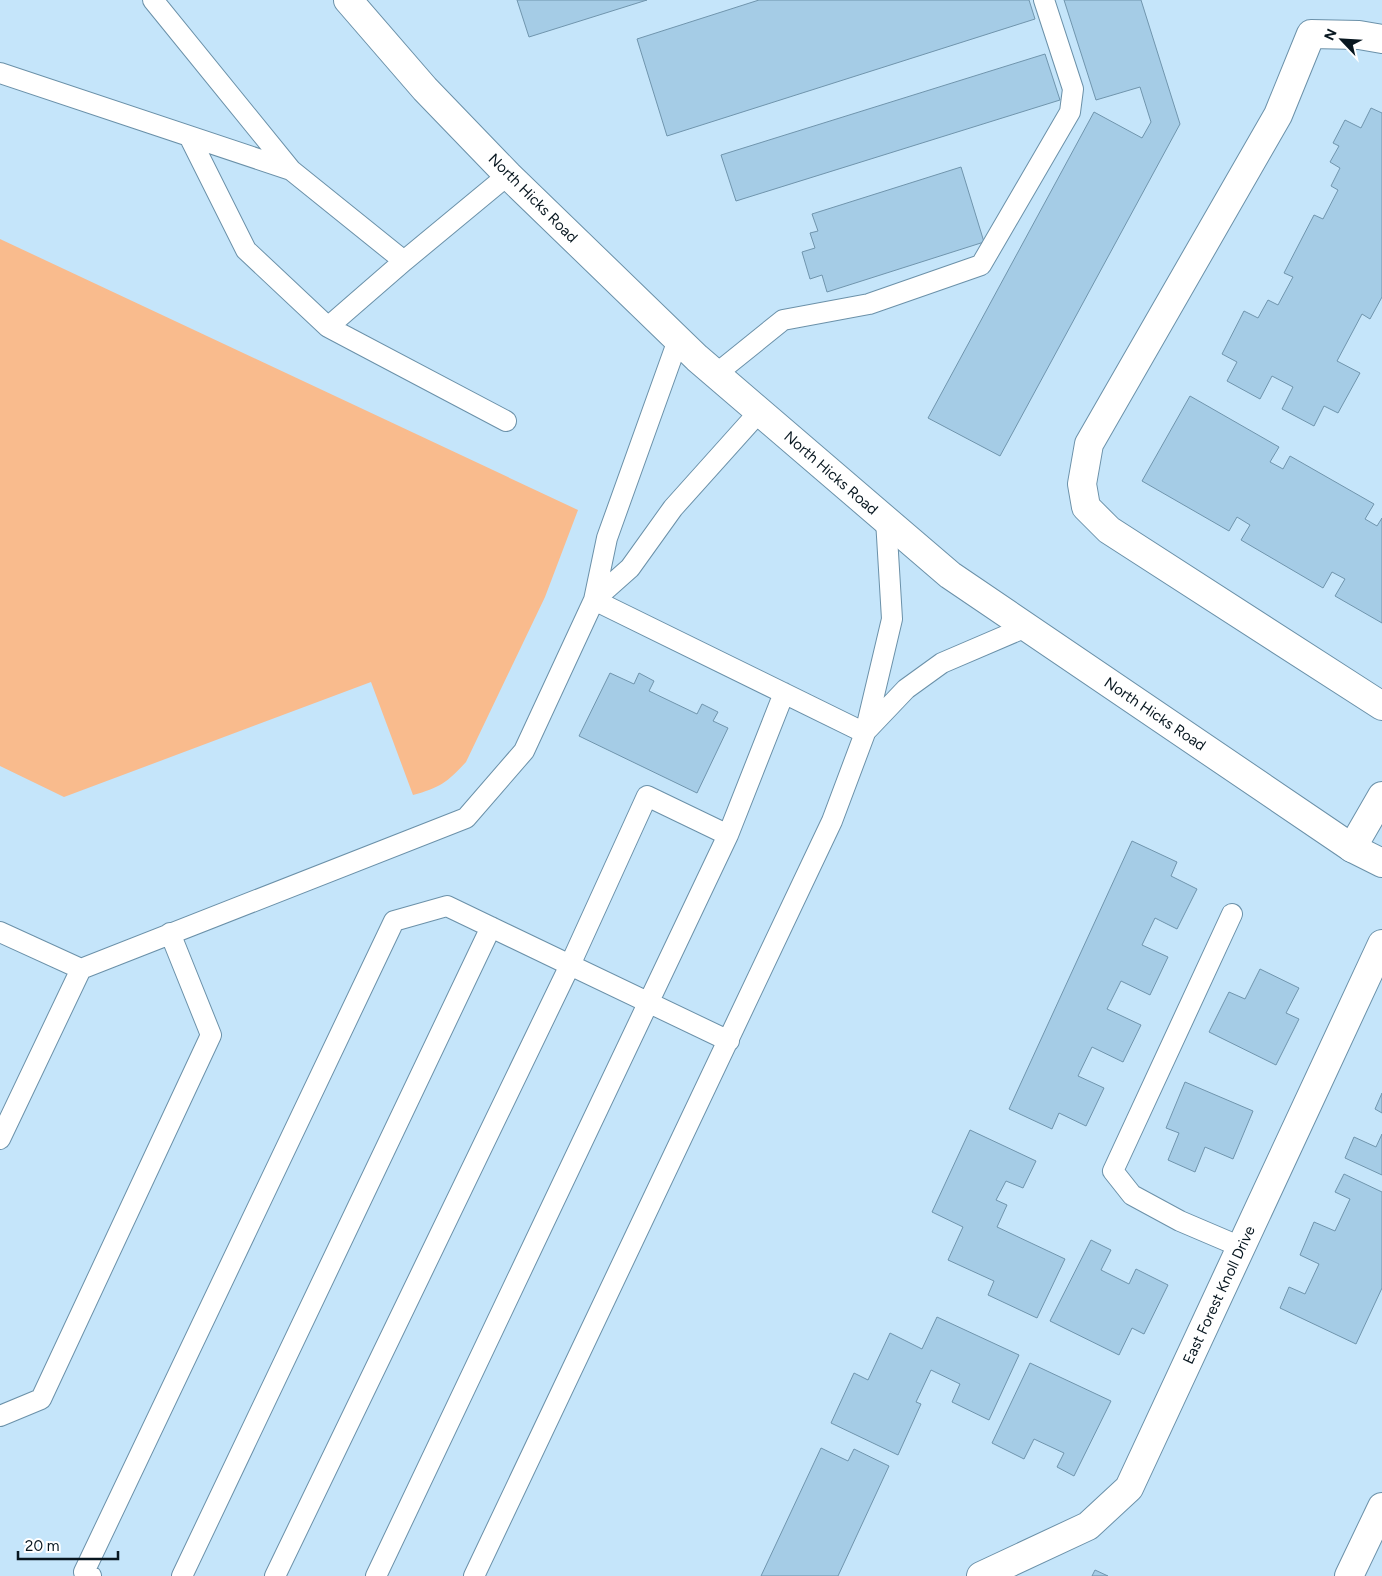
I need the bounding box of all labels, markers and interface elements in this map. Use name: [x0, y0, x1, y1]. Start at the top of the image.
north arrow: [1317, 15, 1367, 65]
text: N: [1321, 26, 1341, 43]
street label: North Hicks Road: [485, 150, 581, 246]
street label: North Hicks Road: [780, 427, 882, 519]
street label: North Hicks Road: [1101, 673, 1209, 755]
street label: East Forest Knoll Drive: [1179, 1223, 1259, 1367]
scale bar: [18, 1528, 118, 1560]
text: 20 m: [25, 1537, 59, 1555]

